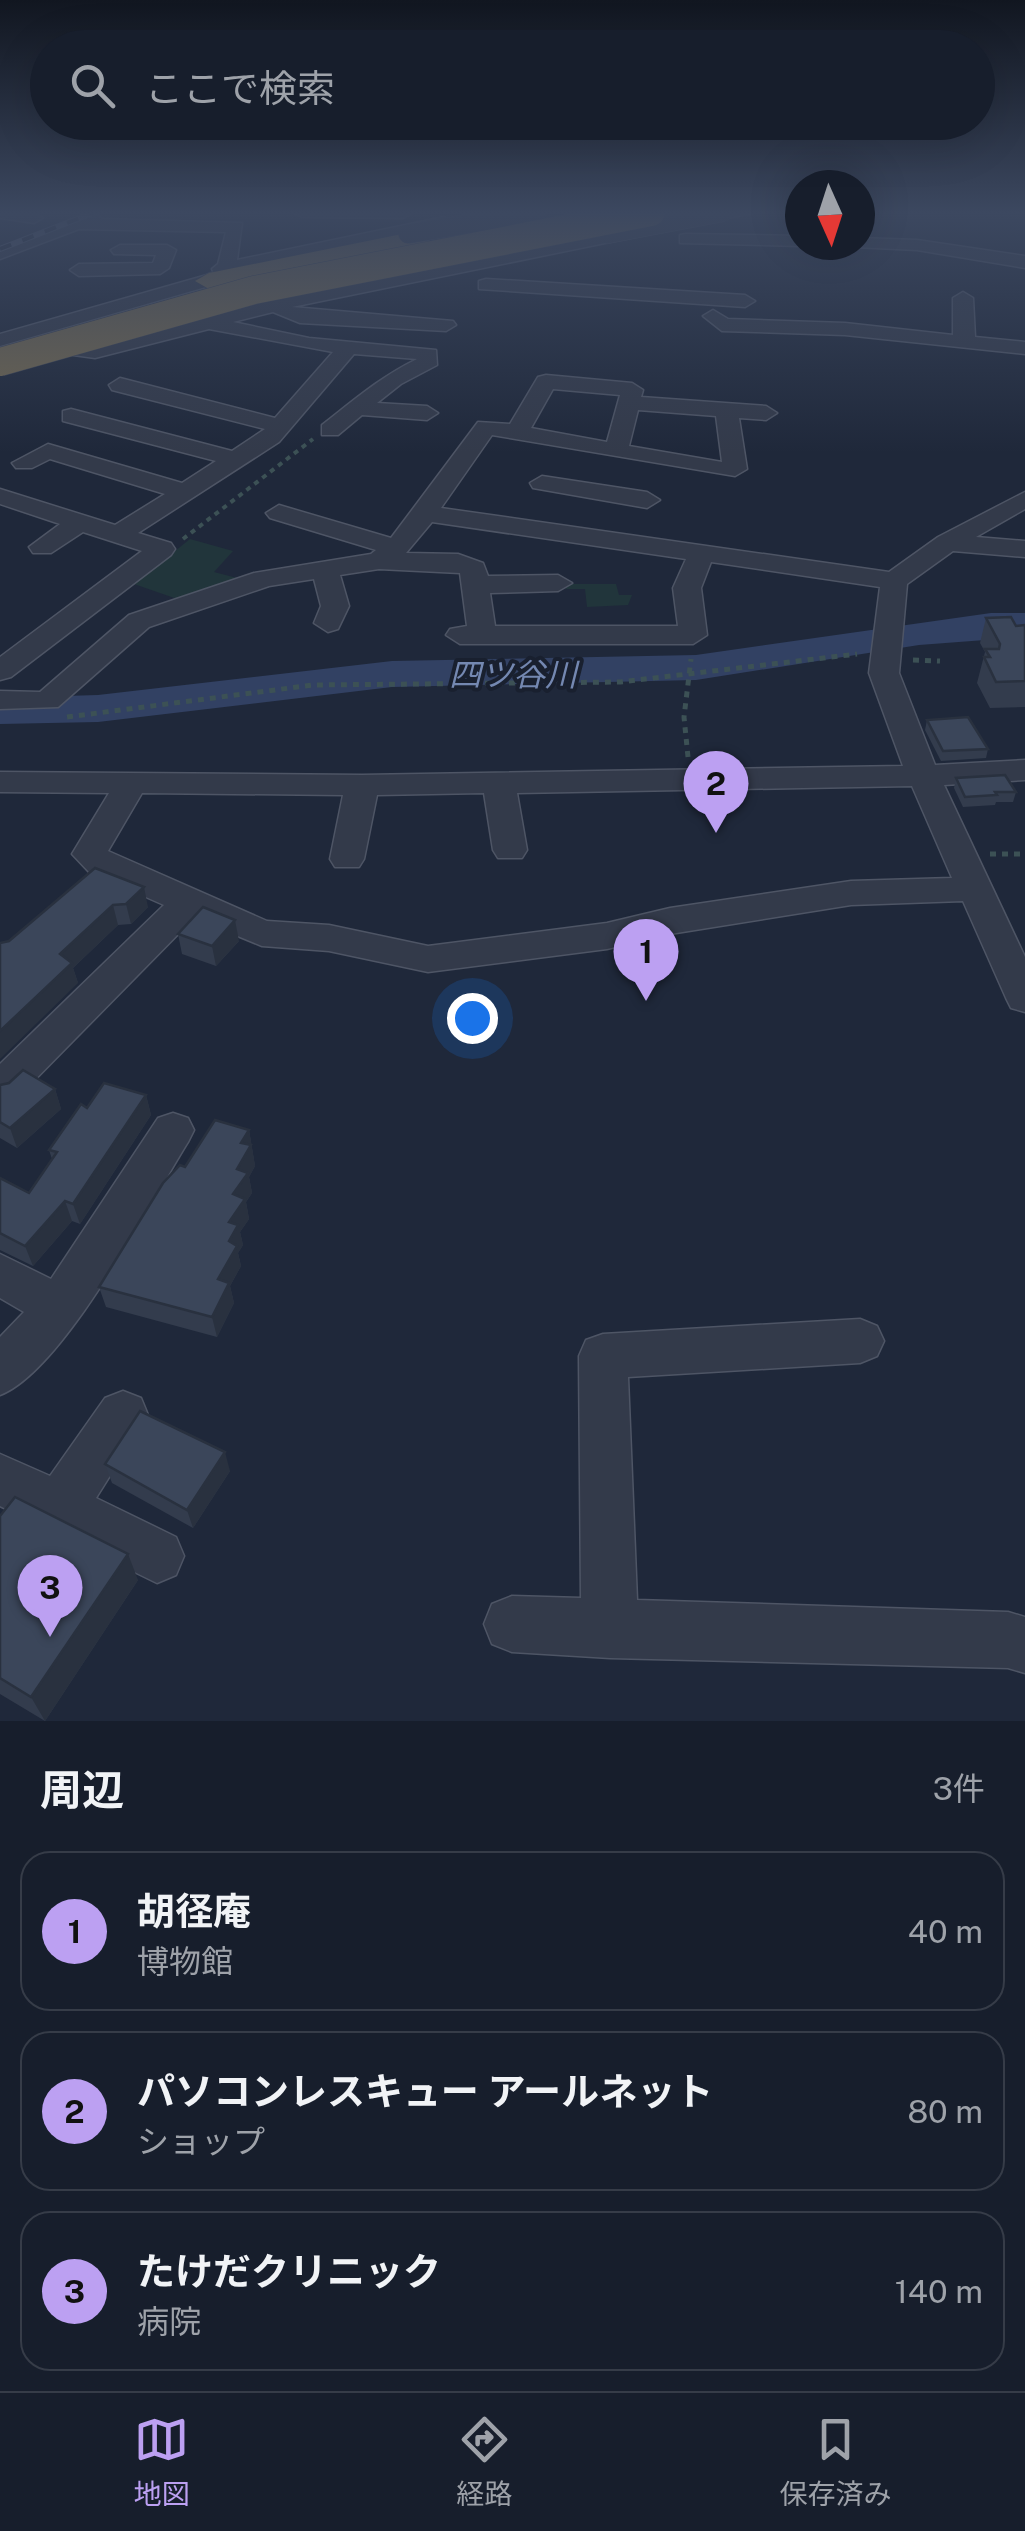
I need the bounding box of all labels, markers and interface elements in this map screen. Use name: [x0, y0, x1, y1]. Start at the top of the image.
search box: [30, 30, 995, 140]
icon: search: [65, 58, 120, 113]
text: ここで検索: [145, 66, 335, 111]
north arrow: [785, 170, 875, 260]
water label: 四ツ谷川: [449, 656, 580, 693]
pin: 2: [684, 750, 748, 833]
pin: 1: [614, 918, 678, 1001]
your location: [447, 993, 498, 1044]
pin: 3: [18, 1554, 82, 1637]
text: 周辺: [40, 1765, 124, 1814]
text: 3件: [933, 1770, 985, 1807]
text: 胡径庵: [137, 1889, 251, 1934]
text: 1: [68, 1913, 81, 1950]
text: 40 m: [908, 1913, 983, 1950]
text: 博物館: [137, 1943, 233, 1980]
text: パソコンレスキュー アールネット: [137, 2069, 713, 2114]
text: 2: [64, 2093, 85, 2130]
text: 80 m: [907, 2093, 983, 2130]
text: ショップ: [137, 2123, 265, 2160]
text: たけだクリニック: [137, 2249, 441, 2294]
text: 3: [64, 2273, 85, 2310]
text: 140 m: [895, 2273, 983, 2310]
text: 病院: [137, 2303, 201, 2340]
tab: 地図: [133, 2412, 190, 2512]
tab: 経路: [456, 2412, 513, 2512]
tab: 保存済み: [779, 2412, 892, 2512]

